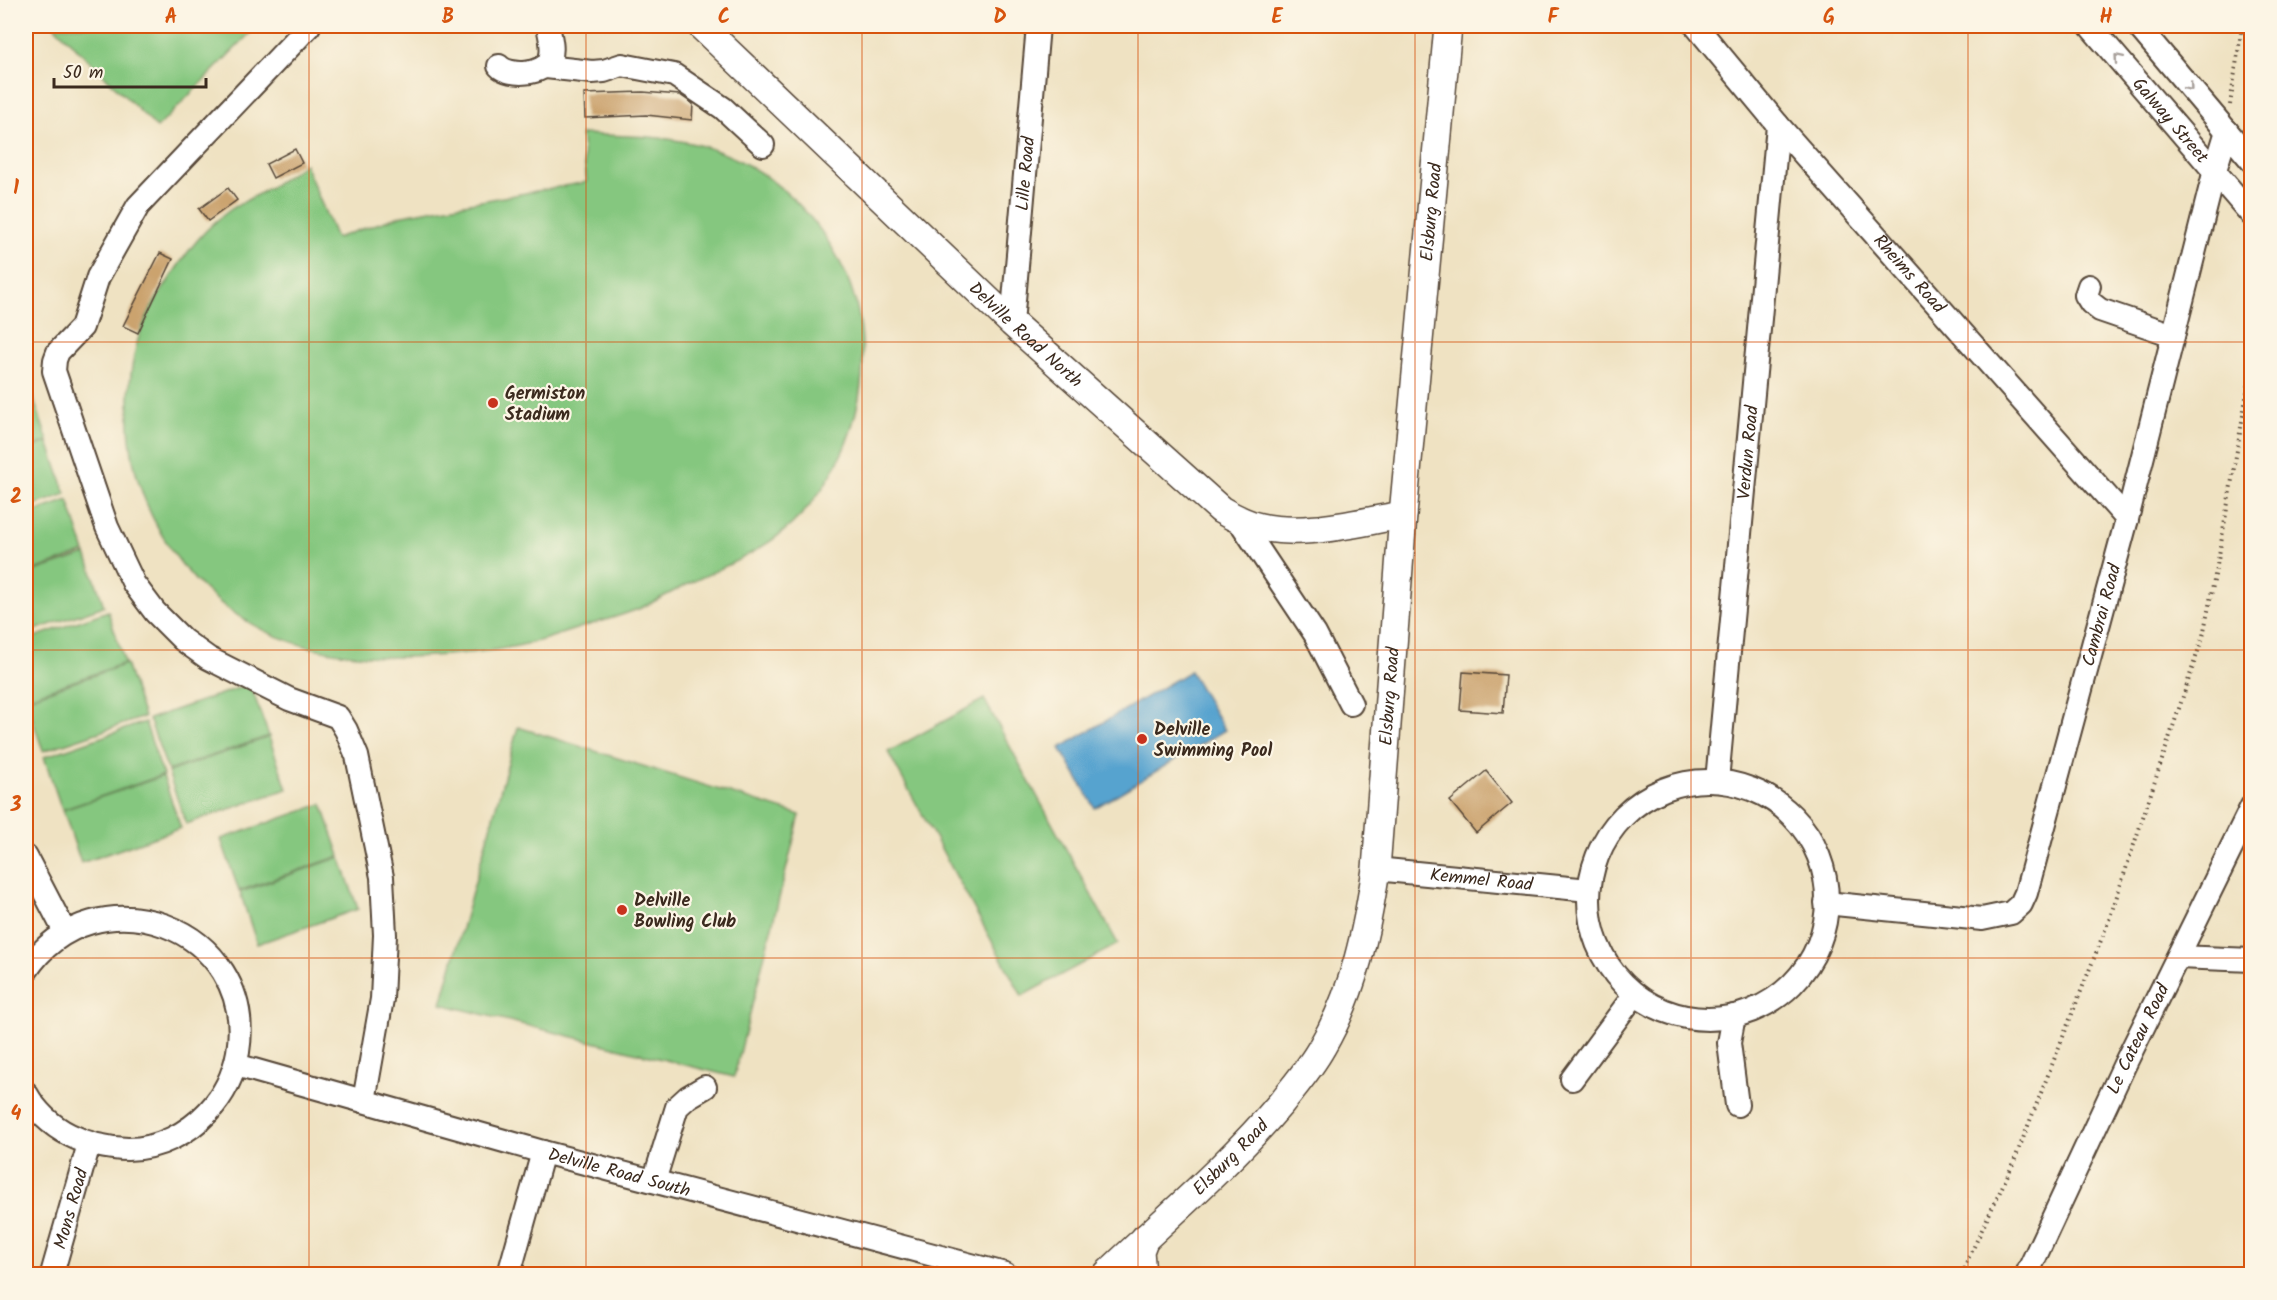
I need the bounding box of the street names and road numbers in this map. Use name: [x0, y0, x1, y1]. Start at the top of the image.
street label: Galway Street: [2124, 72, 2216, 172]
street label: Lille Road: [1009, 134, 1044, 212]
street label: Elsburg Road: [1413, 161, 1451, 263]
street label: Rheims Road: [1865, 228, 1952, 322]
street label: Delville Road North: [961, 275, 1089, 396]
street label: Verdun Road: [1730, 403, 1768, 501]
street label: Cambrai Road: [2075, 560, 2131, 670]
street label: Elsburg Road: [1372, 645, 1409, 747]
street label: Kemmel Road: [1429, 861, 1535, 900]
street label: Le Cateau Road: [2100, 978, 2179, 1099]
street label: Elsburg Road: [1186, 1112, 1277, 1203]
street label: Delville Road South: [544, 1141, 693, 1206]
street label: Mons Road: [47, 1164, 98, 1253]

